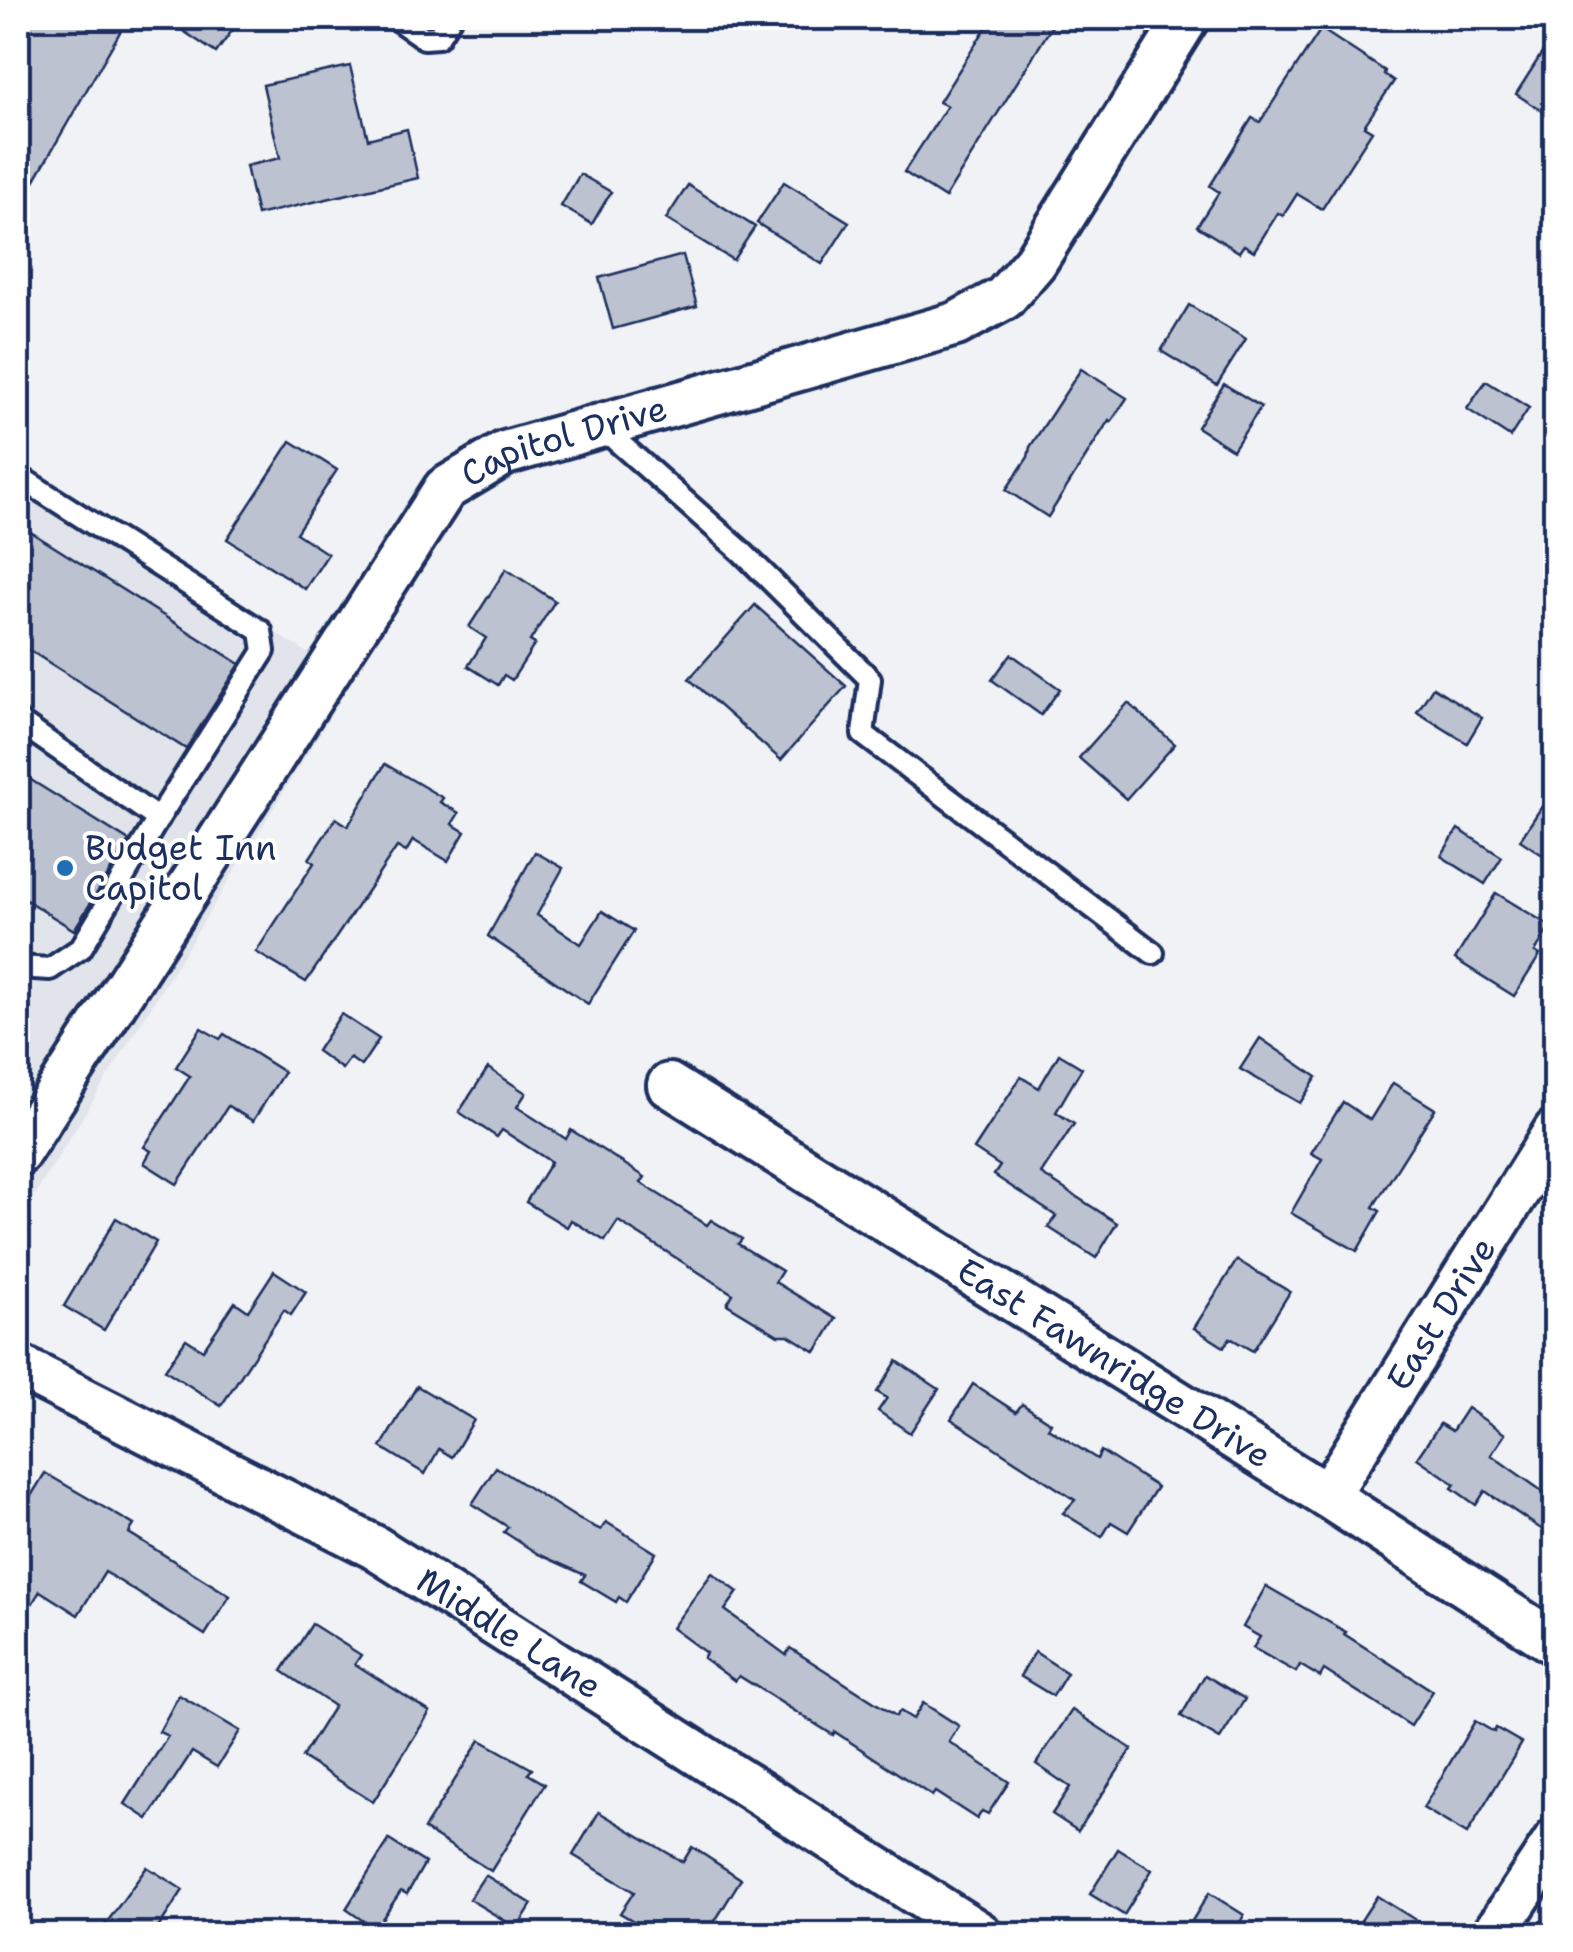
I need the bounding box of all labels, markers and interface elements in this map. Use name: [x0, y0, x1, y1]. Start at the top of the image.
street label: Capitol Drive: [452, 384, 672, 497]
place label: Budget Inn Capitol: [85, 824, 277, 911]
marker: Budget Inn Capitol: [54, 857, 76, 879]
street label: East Drive: [1375, 1228, 1506, 1399]
street label: East Fawnridge Drive: [948, 1247, 1281, 1479]
street label: Middle Lane: [408, 1557, 611, 1710]

